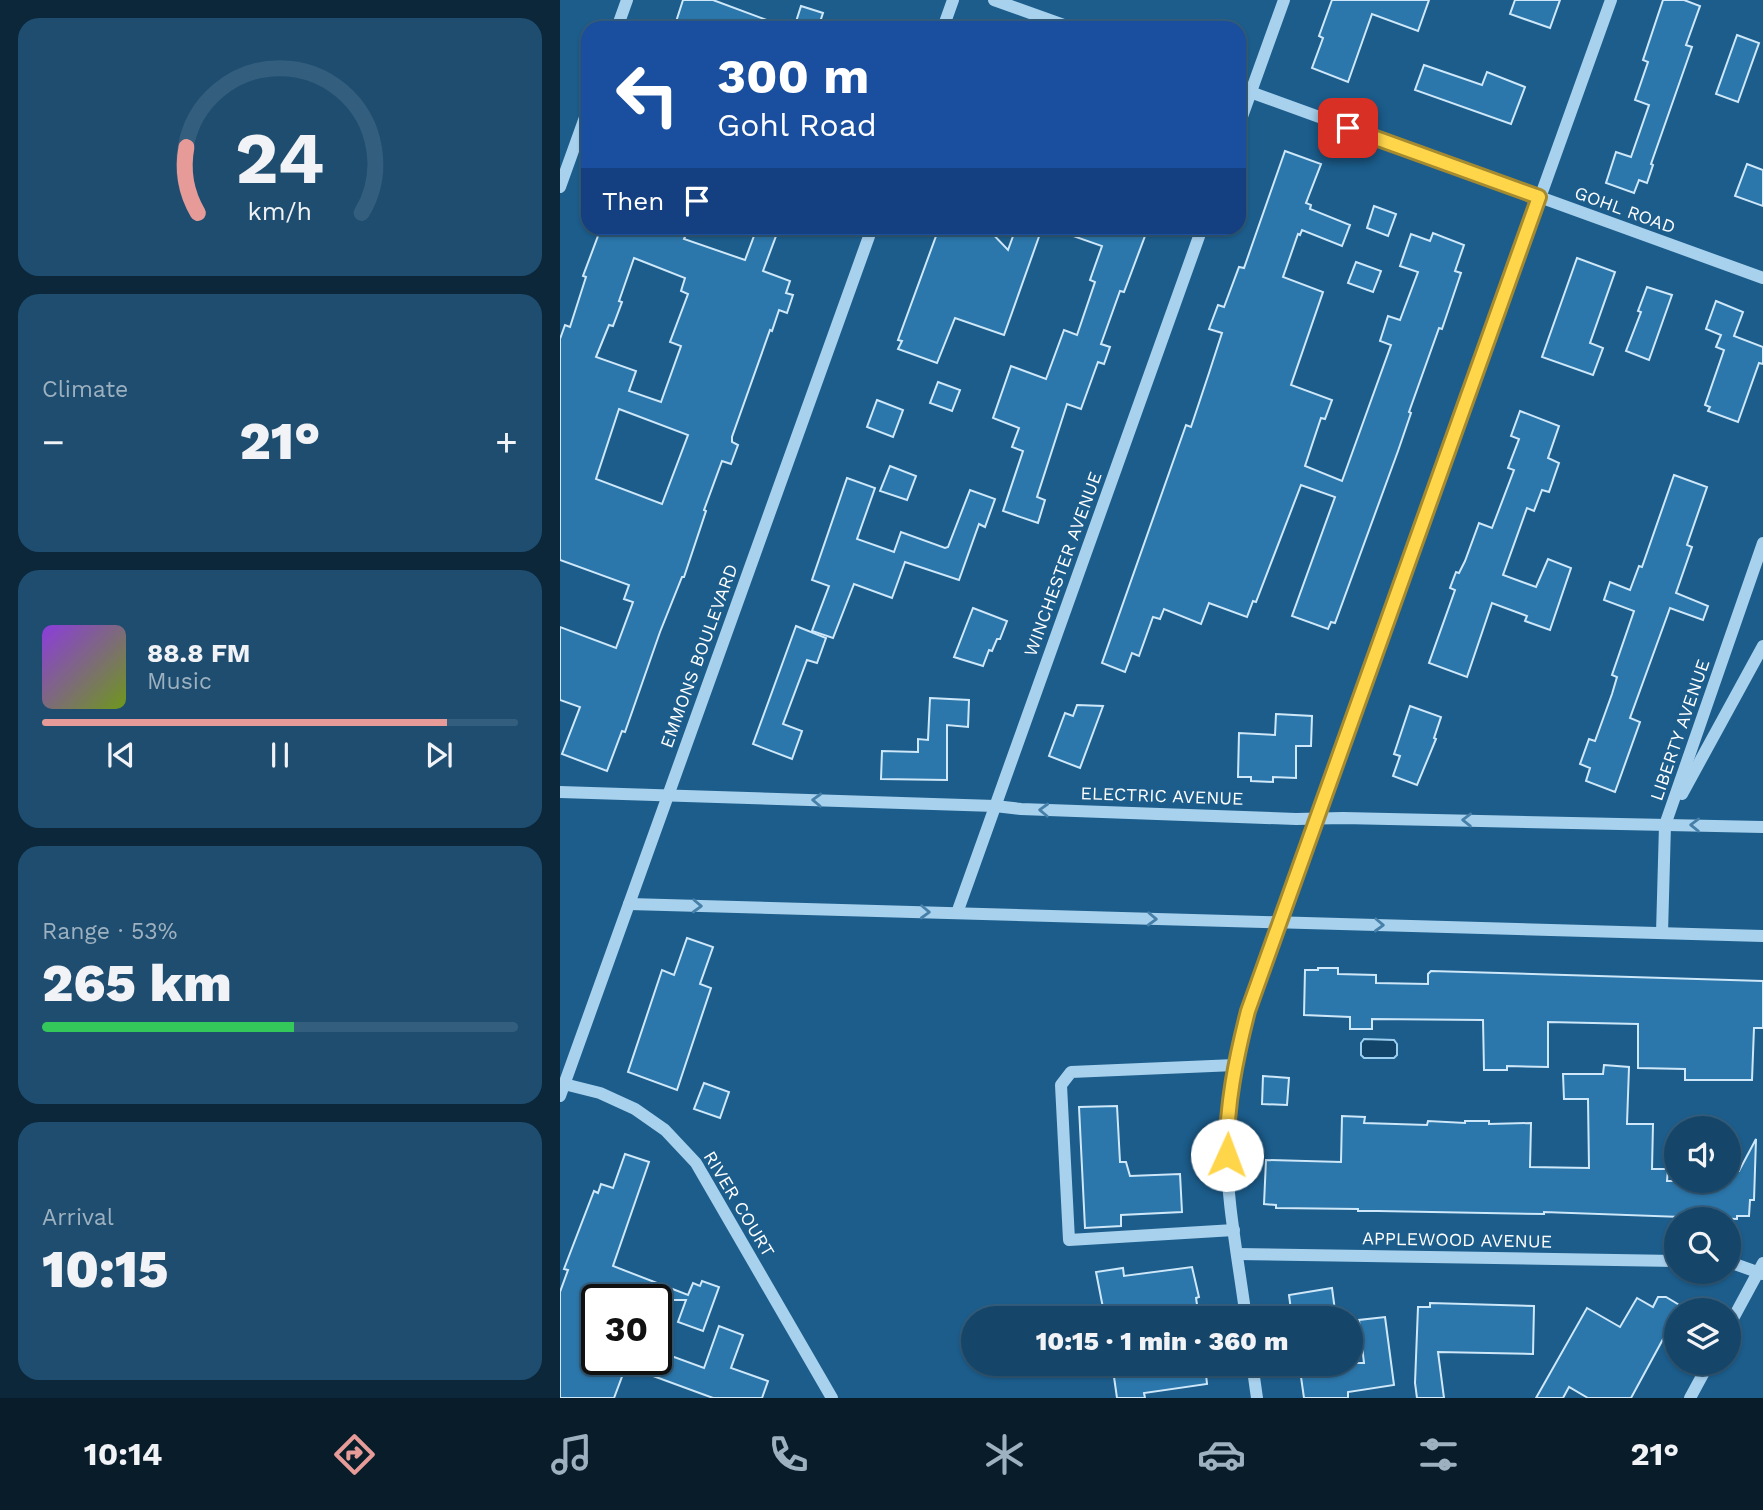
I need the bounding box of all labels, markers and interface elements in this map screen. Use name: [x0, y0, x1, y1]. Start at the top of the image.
text: 300 m: [717, 47, 869, 105]
icon: left: [602, 49, 693, 140]
pin: [1318, 98, 1378, 158]
text: Gohl Road: [717, 106, 877, 144]
icon: arrive: [1329, 109, 1367, 147]
text: 24: [235, 115, 325, 201]
icon: arrive: [678, 182, 716, 220]
street label: GOHL ROAD: [1572, 182, 1679, 238]
text: Then: [602, 186, 664, 216]
text: km/h: [248, 197, 312, 226]
text: Climate: [42, 376, 128, 403]
text: 21°: [240, 411, 320, 472]
text: −: [42, 420, 65, 464]
text: +: [495, 420, 518, 464]
street label: WINCHESTER AVENUE: [1019, 469, 1106, 659]
street label: EMMONS BOULEVARD: [655, 561, 742, 751]
text: 88.8 FM: [147, 638, 250, 668]
street label: LIBERTY AVENUE: [1645, 656, 1714, 803]
text: Music: [147, 668, 212, 695]
icon: previous: [102, 736, 140, 774]
icon: pause: [261, 736, 299, 774]
icon: next: [420, 736, 458, 774]
street label: ELECTRIC AVENUE: [1080, 782, 1244, 809]
one-way arrow: [811, 793, 822, 808]
one-way arrow: [1038, 802, 1049, 817]
one-way arrow: [1462, 812, 1472, 828]
one-way arrow: [1689, 818, 1700, 833]
one-way arrow: [692, 898, 703, 914]
one-way arrow: [919, 905, 930, 920]
one-way arrow: [1147, 911, 1158, 926]
text: Range · 53%: [42, 918, 177, 945]
one-way arrow: [1374, 918, 1385, 933]
text: 265 km: [42, 953, 232, 1014]
map controls: [1664, 1116, 1741, 1375]
button: sound: [1664, 1116, 1741, 1193]
position arrow: [1190, 1118, 1264, 1192]
street label: RIVER COURT: [700, 1147, 779, 1261]
text: Arrival: [42, 1204, 114, 1231]
button: search: [1664, 1207, 1741, 1284]
street label: APPLEWOOD AVENUE: [1362, 1227, 1552, 1252]
text: 10:15: [42, 1239, 168, 1300]
speed limit sign: 30: [581, 1284, 672, 1375]
button: layers: [1664, 1298, 1741, 1375]
text: 10:15 · 1 min · 360 m: [1036, 1326, 1288, 1356]
icon: directions: [330, 1430, 379, 1479]
icon: music: [547, 1430, 596, 1479]
icon: phone: [764, 1430, 813, 1479]
icon: climate: [980, 1430, 1029, 1479]
icon: car: [1197, 1430, 1246, 1479]
icon: filters: [1414, 1430, 1463, 1479]
text: 10:14: [84, 1435, 162, 1473]
text: 21°: [1630, 1435, 1679, 1473]

